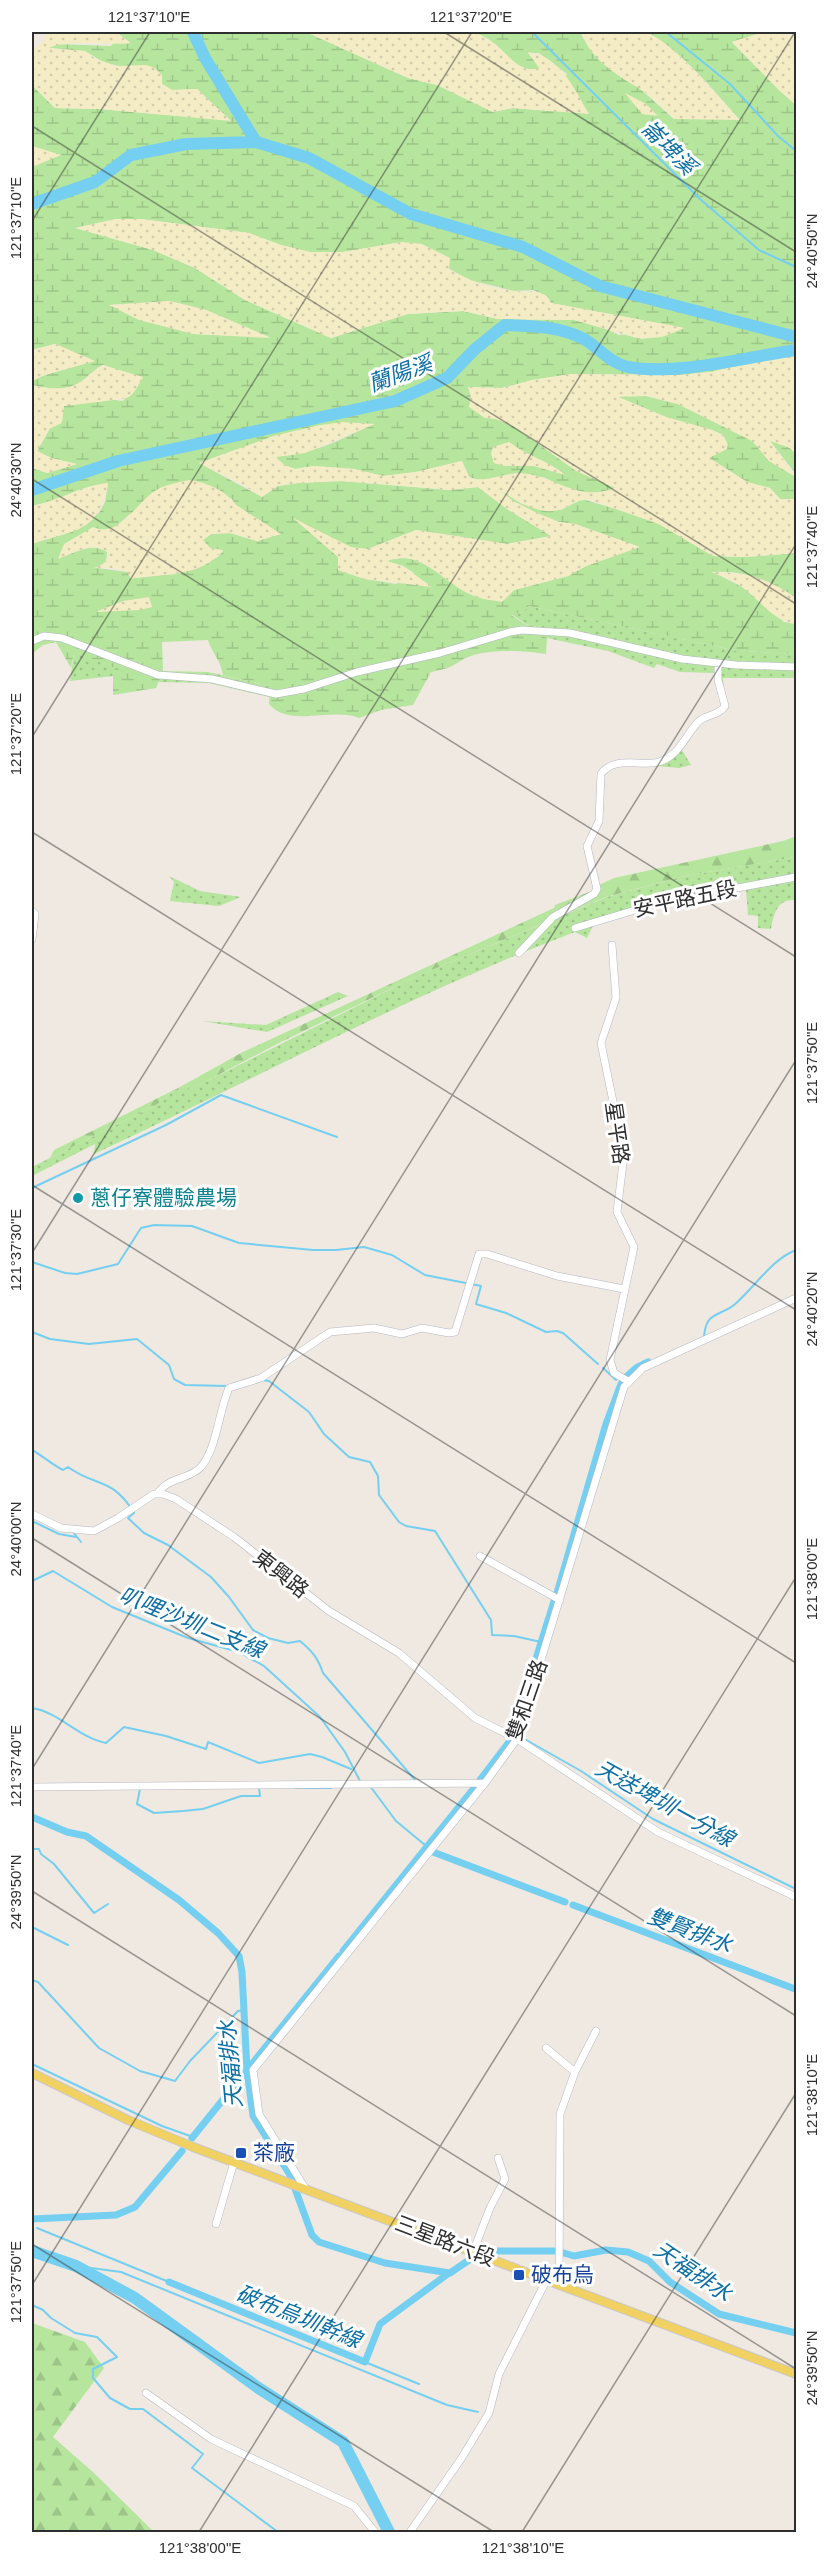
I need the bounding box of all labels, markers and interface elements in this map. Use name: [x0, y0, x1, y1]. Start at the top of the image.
text: 121°37'10"E: [108, 8, 190, 25]
text: 121°37'20"E: [430, 8, 512, 25]
water label: 崙埤溪: [636, 115, 703, 182]
text: 121°37'10"E: [7, 177, 24, 259]
text: 24°40'50"N: [803, 213, 820, 289]
water label: 蘭陽溪: [365, 349, 438, 397]
text: 24°40'30"N: [7, 442, 24, 518]
text: 121°37'40"E: [803, 506, 820, 588]
text: 121°37'20"E: [7, 693, 24, 775]
street label: 安平路五段: [631, 876, 739, 921]
text: 121°37'50"E: [803, 1022, 820, 1104]
street label: 星平路: [602, 1100, 633, 1166]
place label: 蔥仔寮體驗農場: [90, 1186, 237, 1209]
marker: 蔥仔寮體驗農場: [71, 1191, 85, 1205]
text: 121°37'30"E: [7, 1209, 24, 1291]
text: 24°40'20"N: [803, 1271, 820, 1347]
text: 24°40'00"N: [7, 1501, 24, 1577]
text: 121°38'00"E: [803, 1538, 820, 1620]
street label: 東興路: [249, 1545, 313, 1602]
water label: 叭哩沙圳二支線: [116, 1582, 271, 1664]
street label: 雙和三路: [502, 1656, 551, 1743]
text: 121°37'40"E: [7, 1725, 24, 1807]
water label: 天送埤圳一分線: [591, 1755, 741, 1853]
text: 24°39'50"N: [7, 1854, 24, 1930]
water label: 雙賢排水: [644, 1903, 736, 1958]
water label: 天福排水: [214, 2018, 247, 2109]
text: 121°38'10"E: [803, 2054, 820, 2136]
place label: 茶廠: [253, 2141, 295, 2164]
marker: 茶廠: [234, 2146, 248, 2160]
street label: 三星路六段: [392, 2211, 498, 2270]
water label: 天福排水: [649, 2236, 737, 2307]
text: 121°37'50"E: [7, 2241, 24, 2323]
place label: 破布烏: [531, 2263, 594, 2286]
marker: 破布烏: [512, 2268, 526, 2282]
water label: 破布烏圳幹線: [233, 2280, 367, 2354]
text: 24°39'50"N: [803, 2330, 820, 2406]
text: 121°38'00"E: [159, 2539, 241, 2556]
text: 121°38'10"E: [482, 2539, 564, 2556]

